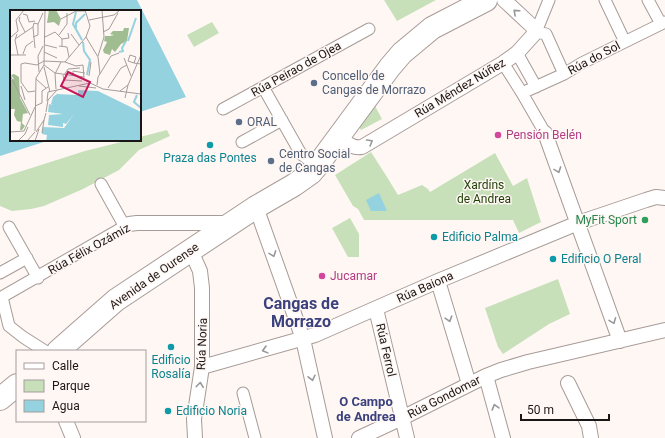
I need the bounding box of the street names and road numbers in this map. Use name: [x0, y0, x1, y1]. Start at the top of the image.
street label: Rúa Peirao de Ojea: [249, 38, 343, 100]
street label: Rúa do Sol: [566, 38, 622, 78]
street label: Rúa Méndez Núñez: [412, 55, 508, 121]
street label: Rúa Félix Ozámiz: [46, 221, 132, 277]
street label: Avenida de Ourense: [107, 240, 201, 312]
street label: Rúa Baiona: [395, 268, 455, 306]
street label: Rúa Noria: [194, 318, 210, 370]
street label: Rúa Ferrol: [373, 322, 399, 378]
street label: Rúa Gondomar: [405, 373, 483, 421]

